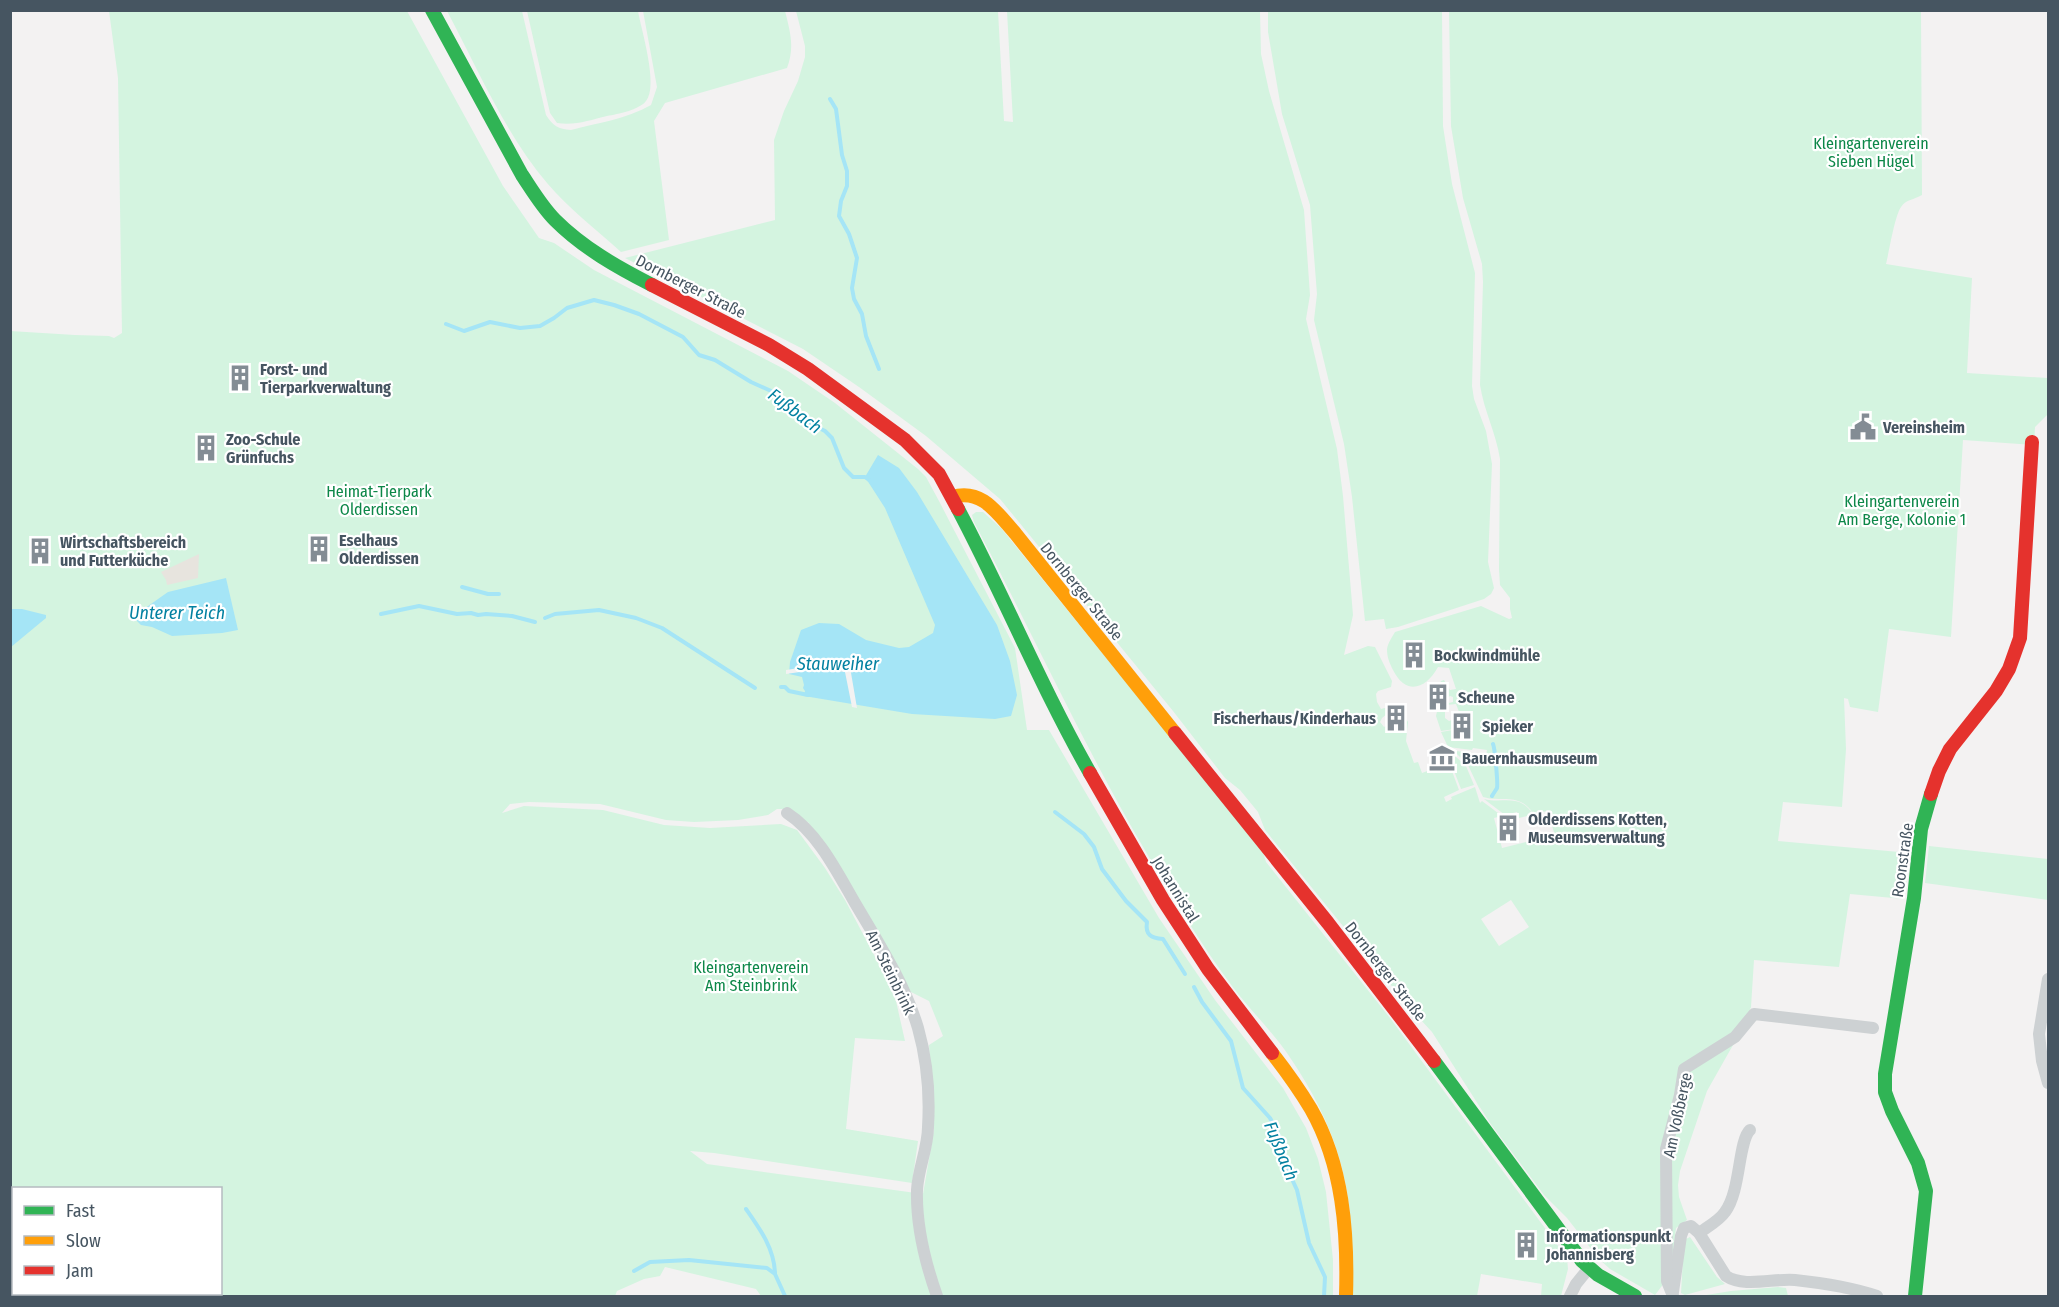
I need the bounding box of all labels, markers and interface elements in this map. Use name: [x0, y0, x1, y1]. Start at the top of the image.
park label: Kleingartenverein Sieben Hügel: [1813, 134, 1929, 171]
street label: Dornberger Straße: [633, 251, 749, 322]
place label: Forst- und Tierparkverwaltung: [260, 360, 391, 397]
building icon: Forst- und Tierparkverwaltung: [225, 363, 255, 393]
water label: Fußbach: [764, 384, 826, 438]
public building icon: Vereinsheim: [1848, 412, 1878, 442]
place label: Vereinsheim: [1882, 418, 1965, 437]
place label: Zoo-Schule Grünfuchs: [226, 430, 300, 467]
building icon: Zoo-Schule Grünfuchs: [191, 433, 221, 463]
park label: Heimat-Tierpark Olderdissen: [326, 482, 432, 519]
park label: Kleingartenverein Am Berge, Kolonie 1: [1838, 492, 1966, 529]
place label: Eselhaus Olderdissen: [339, 531, 419, 568]
place label: Wirtschaftsbereich und Futterküche: [60, 533, 186, 570]
building icon: Eselhaus Olderdissen: [304, 534, 334, 564]
building icon: Wirtschaftsbereich und Futterküche: [25, 536, 55, 566]
street label: Dornberger Straße: [1036, 538, 1127, 644]
water label: Unterer Teich: [129, 602, 225, 624]
building icon: Bockwindmühle: [1399, 640, 1429, 670]
place label: Bockwindmühle: [1434, 646, 1540, 665]
water label: Stauweiher: [796, 653, 880, 675]
building icon: Scheune: [1423, 682, 1453, 712]
place label: Scheune: [1458, 688, 1515, 707]
building icon: Fischerhaus/Kinderhaus: [1381, 703, 1411, 733]
place label: Fischerhaus/Kinderhaus: [1214, 709, 1376, 728]
building icon: Spieker: [1447, 711, 1477, 741]
place label: Spieker: [1482, 717, 1533, 736]
museum icon: Bauernhausmuseum: [1427, 743, 1457, 773]
place label: Bauernhausmuseum: [1462, 749, 1597, 768]
place label: Olderdissens Kotten, Museumsverwaltung: [1528, 810, 1667, 847]
building icon: Olderdissens Kotten, Museumsverwaltung: [1493, 813, 1523, 843]
street label: Roonstraße: [1888, 821, 1917, 899]
street label: Johannistal: [1148, 853, 1203, 926]
street label: Dornberger Straße: [1341, 918, 1430, 1025]
street label: Am Steinbrink: [862, 927, 919, 1018]
park label: Kleingartenverein Am Steinbrink: [693, 958, 809, 995]
street label: Am Voßberge: [1659, 1071, 1696, 1159]
water label: Fußbach: [1259, 1118, 1303, 1184]
legend: [12, 1187, 222, 1295]
text: Fast: [66, 1200, 95, 1222]
place label: Informationspunkt Johannisberg: [1545, 1227, 1672, 1264]
text: Slow: [66, 1230, 101, 1252]
building icon: Informationspunkt Johannisberg: [1511, 1230, 1541, 1260]
text: Jam: [66, 1260, 94, 1282]

